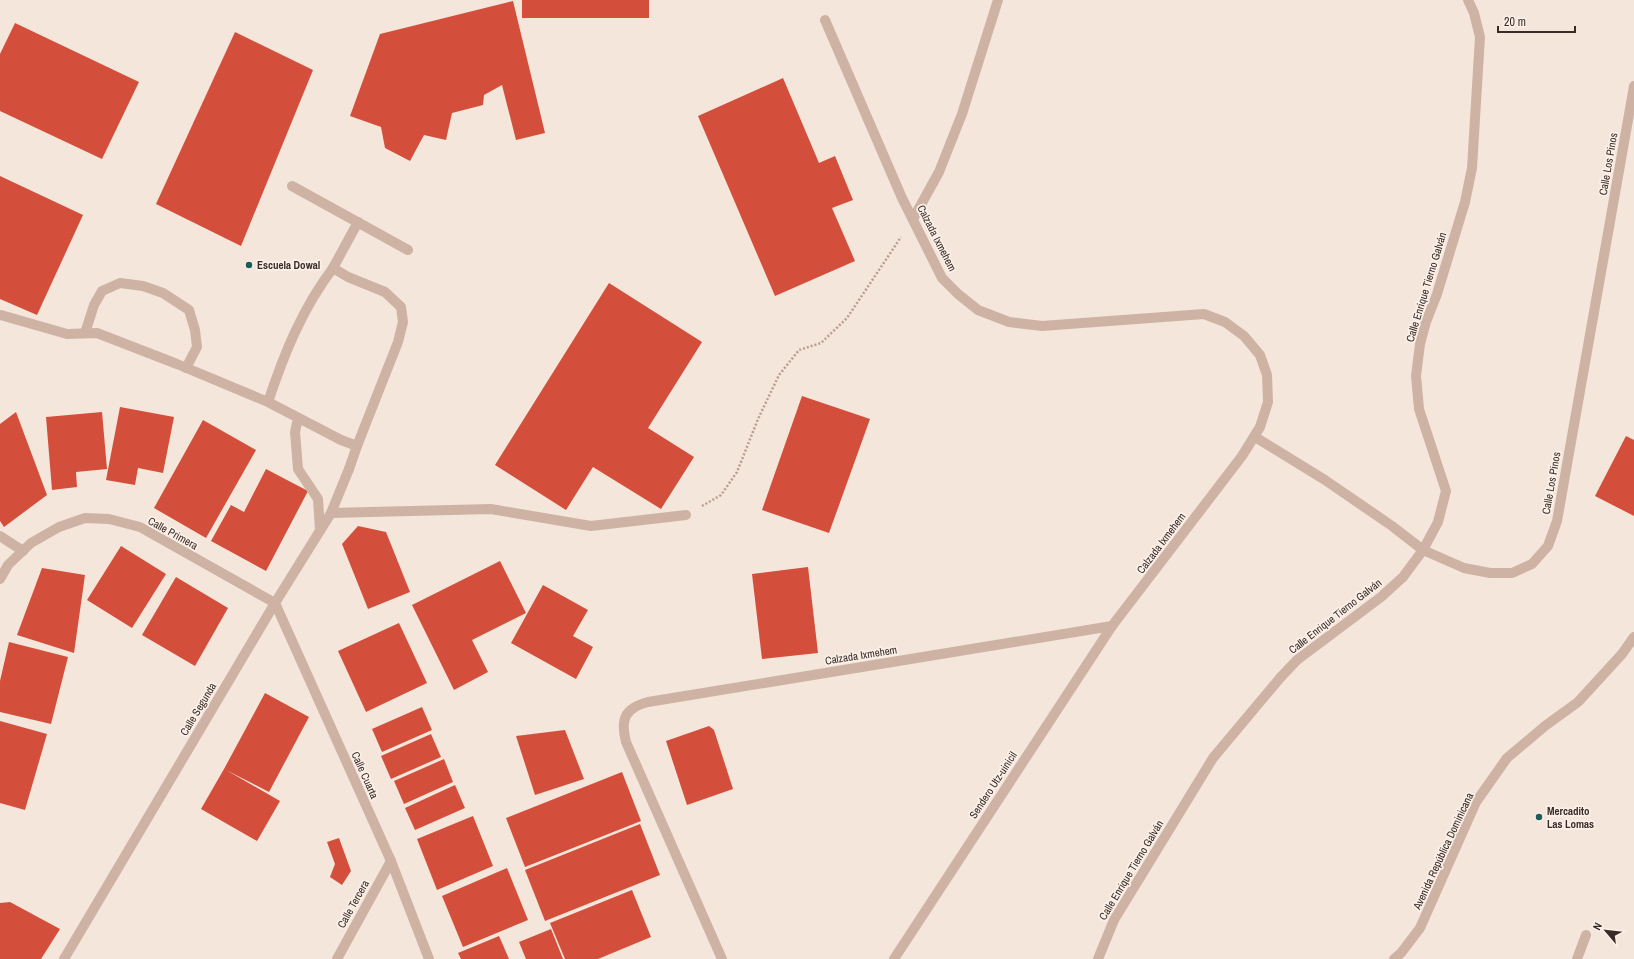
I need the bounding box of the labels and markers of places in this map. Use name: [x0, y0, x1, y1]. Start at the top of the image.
place label: Escuela Dowal: [257, 258, 320, 272]
marker: Escuela Dowal: [244, 260, 254, 270]
place label: Mercadito Las Lomas: [1547, 804, 1594, 831]
marker: Mercadito Las Lomas: [1534, 812, 1544, 822]

